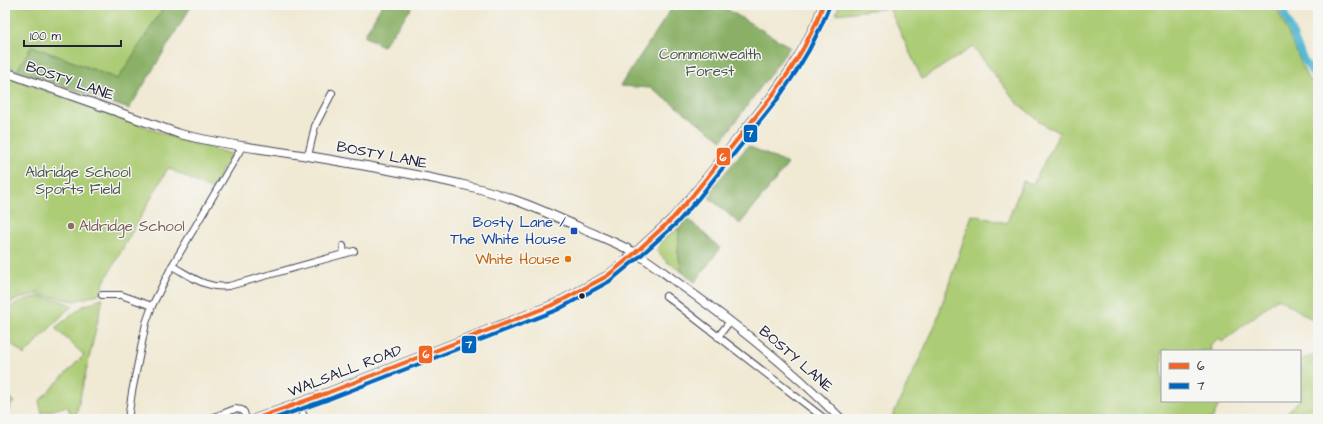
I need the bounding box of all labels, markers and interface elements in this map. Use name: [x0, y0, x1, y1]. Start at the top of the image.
scale bar: [24, 22, 121, 48]
text: 100 m: [30, 28, 61, 45]
park label: Commonwealth Forest: [659, 44, 762, 82]
street label: BOSTY LANE: [23, 56, 117, 106]
line badge: 7: [743, 124, 758, 143]
text: 7: [746, 126, 754, 141]
street label: BOSTY LANE: [335, 136, 429, 174]
line badge: 6: [716, 147, 731, 166]
text: 6: [720, 150, 727, 165]
park label: Aldridge School Sports Field: [25, 162, 131, 200]
place label: Bosty Lane / The White House: [450, 212, 566, 250]
place label: Aldridge School: [79, 216, 185, 238]
marker: Aldridge School: [66, 221, 76, 231]
marker: Bosty Lane / The White House: [569, 226, 579, 236]
place label: White House: [475, 249, 560, 270]
marker: White House: [563, 254, 573, 264]
unlabelled marker: [577, 291, 587, 301]
street label: BOSTY LANE: [754, 321, 838, 397]
line badge: 7: [461, 335, 477, 354]
text: 7: [465, 337, 473, 352]
street label: WALSALL ROAD: [285, 340, 405, 402]
line badge: 6: [418, 345, 433, 364]
text: 6: [423, 347, 430, 362]
legend: [1161, 350, 1301, 402]
text: 6: [1197, 358, 1205, 375]
text: 7: [1197, 378, 1205, 395]

